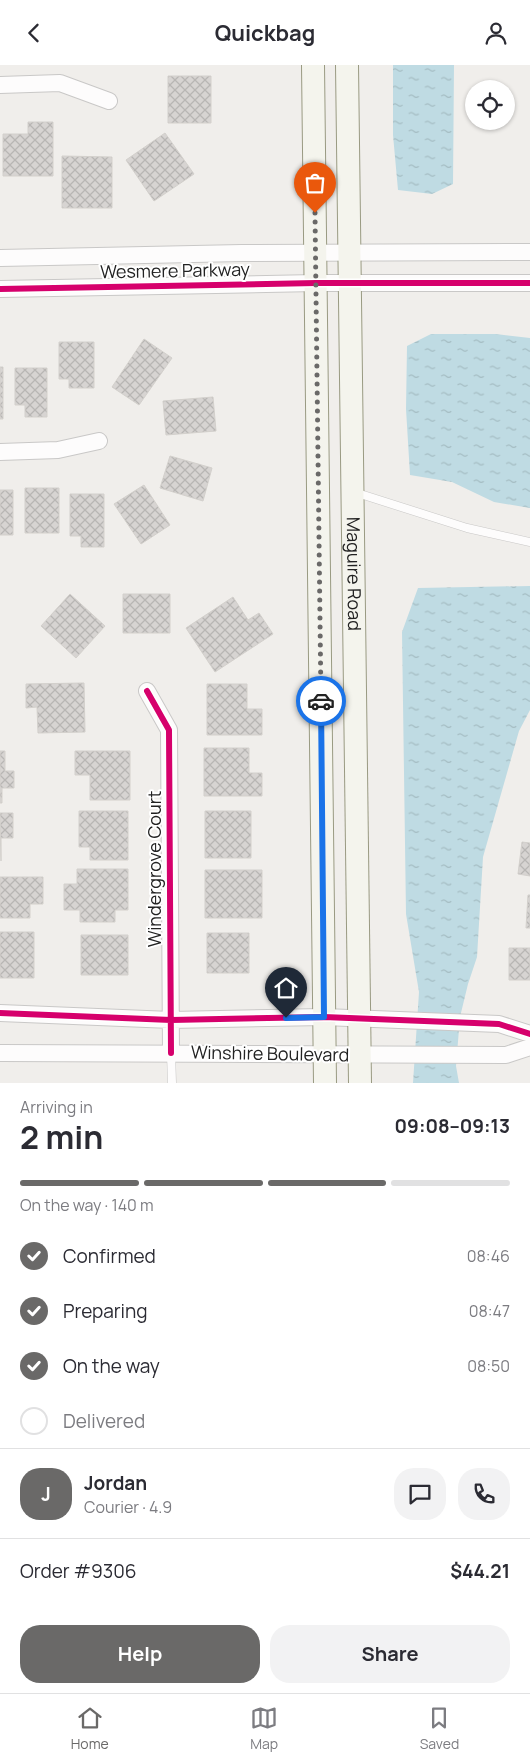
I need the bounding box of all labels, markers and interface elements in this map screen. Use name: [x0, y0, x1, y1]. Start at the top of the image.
text: Quickbag: [215, 18, 315, 48]
icon: back: [20, 19, 48, 47]
icon: person: [482, 19, 510, 47]
map controls: [465, 80, 515, 130]
button: locate: [465, 80, 515, 130]
pin: [294, 162, 336, 213]
icon: bag: [301, 169, 329, 197]
street label: Wesmere Parkway: [100, 257, 251, 283]
street label: Maguire Road: [342, 517, 367, 631]
courier: [296, 676, 346, 726]
icon: car: [307, 687, 335, 715]
street label: Windergrove Court: [142, 791, 166, 947]
pin: [265, 967, 307, 1018]
icon: home: [272, 974, 300, 1002]
street label: Winshire Boulevard: [191, 1040, 349, 1066]
text: Arriving in: [20, 1096, 93, 1118]
text: 09:08–09:13: [395, 1113, 510, 1139]
text: 2 min: [20, 1115, 103, 1159]
text: On the way · 140 m: [20, 1194, 154, 1216]
icon: check: [20, 1242, 48, 1270]
text: Confirmed: [63, 1243, 156, 1269]
text: 08:46: [467, 1245, 510, 1267]
icon: check: [20, 1297, 48, 1325]
text: Preparing: [63, 1298, 148, 1324]
text: 08:47: [469, 1300, 510, 1322]
icon: check: [20, 1352, 48, 1380]
text: On the way: [63, 1353, 160, 1379]
text: 08:50: [467, 1355, 510, 1377]
text: Delivered: [63, 1408, 145, 1434]
button: chat: [394, 1468, 446, 1520]
button: phone: [458, 1468, 510, 1520]
text: Jordan: [84, 1470, 147, 1496]
text: J: [41, 1481, 51, 1507]
text: Courier · 4.9: [84, 1496, 172, 1518]
text: Order #9306: [20, 1558, 137, 1584]
text: $44.21: [450, 1558, 510, 1584]
button: Help: [20, 1625, 260, 1683]
button: Share: [270, 1625, 510, 1683]
tab: Home: [71, 1704, 109, 1753]
tab: Map: [250, 1704, 278, 1753]
tab: Saved: [420, 1704, 459, 1753]

